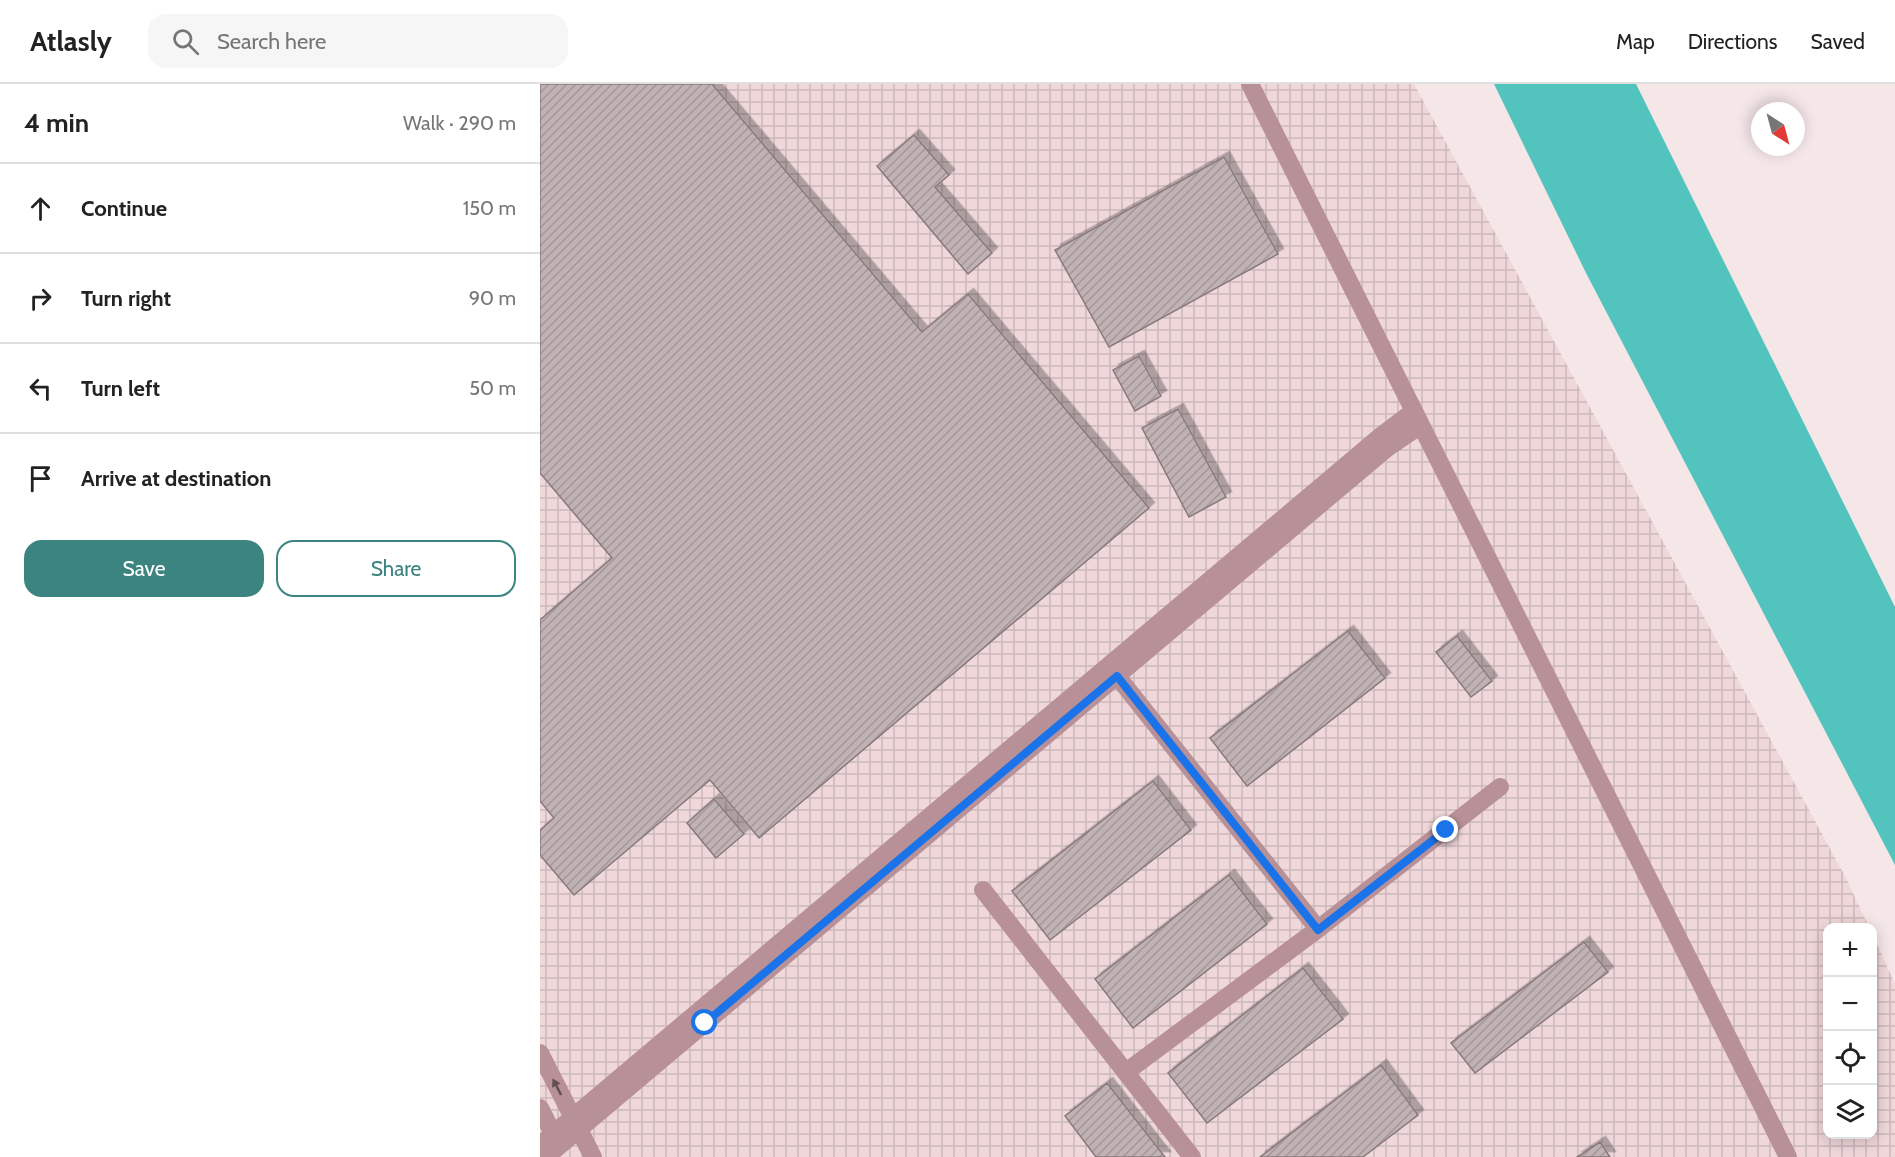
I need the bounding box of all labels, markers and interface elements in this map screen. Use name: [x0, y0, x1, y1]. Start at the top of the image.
search box: [148, 14, 568, 68]
text: Atlasly: [30, 24, 112, 58]
icon: search: [169, 25, 202, 58]
text: Search here: [217, 28, 326, 55]
text: Map: [1616, 29, 1655, 54]
text: Directions: [1688, 29, 1777, 54]
text: Saved: [1810, 29, 1865, 54]
north arrow: [1751, 102, 1805, 156]
text: 4 min: [24, 107, 89, 139]
text: Walk · 290 m: [403, 111, 516, 135]
icon: ahead: [24, 192, 57, 225]
text: Continue: [81, 195, 167, 222]
text: 150 m: [463, 196, 516, 220]
icon: right: [24, 282, 57, 315]
text: Turn right: [81, 285, 171, 312]
text: 90 m: [469, 286, 516, 310]
icon: left: [24, 372, 57, 405]
text: Turn left: [81, 375, 160, 402]
text: 50 m: [469, 376, 516, 400]
icon: arrive: [24, 462, 57, 495]
text: Arrive at destination: [81, 465, 271, 492]
button: Save: [24, 540, 264, 597]
button: Share: [276, 540, 516, 597]
route end: [1432, 816, 1458, 842]
map controls: [1823, 923, 1877, 1139]
button: +: [1823, 923, 1877, 977]
button: −: [1823, 977, 1877, 1031]
route start: [691, 1009, 717, 1035]
button: locate: [1823, 1031, 1877, 1085]
one-way arrow: [552, 1078, 562, 1095]
button: layers: [1823, 1085, 1877, 1139]

